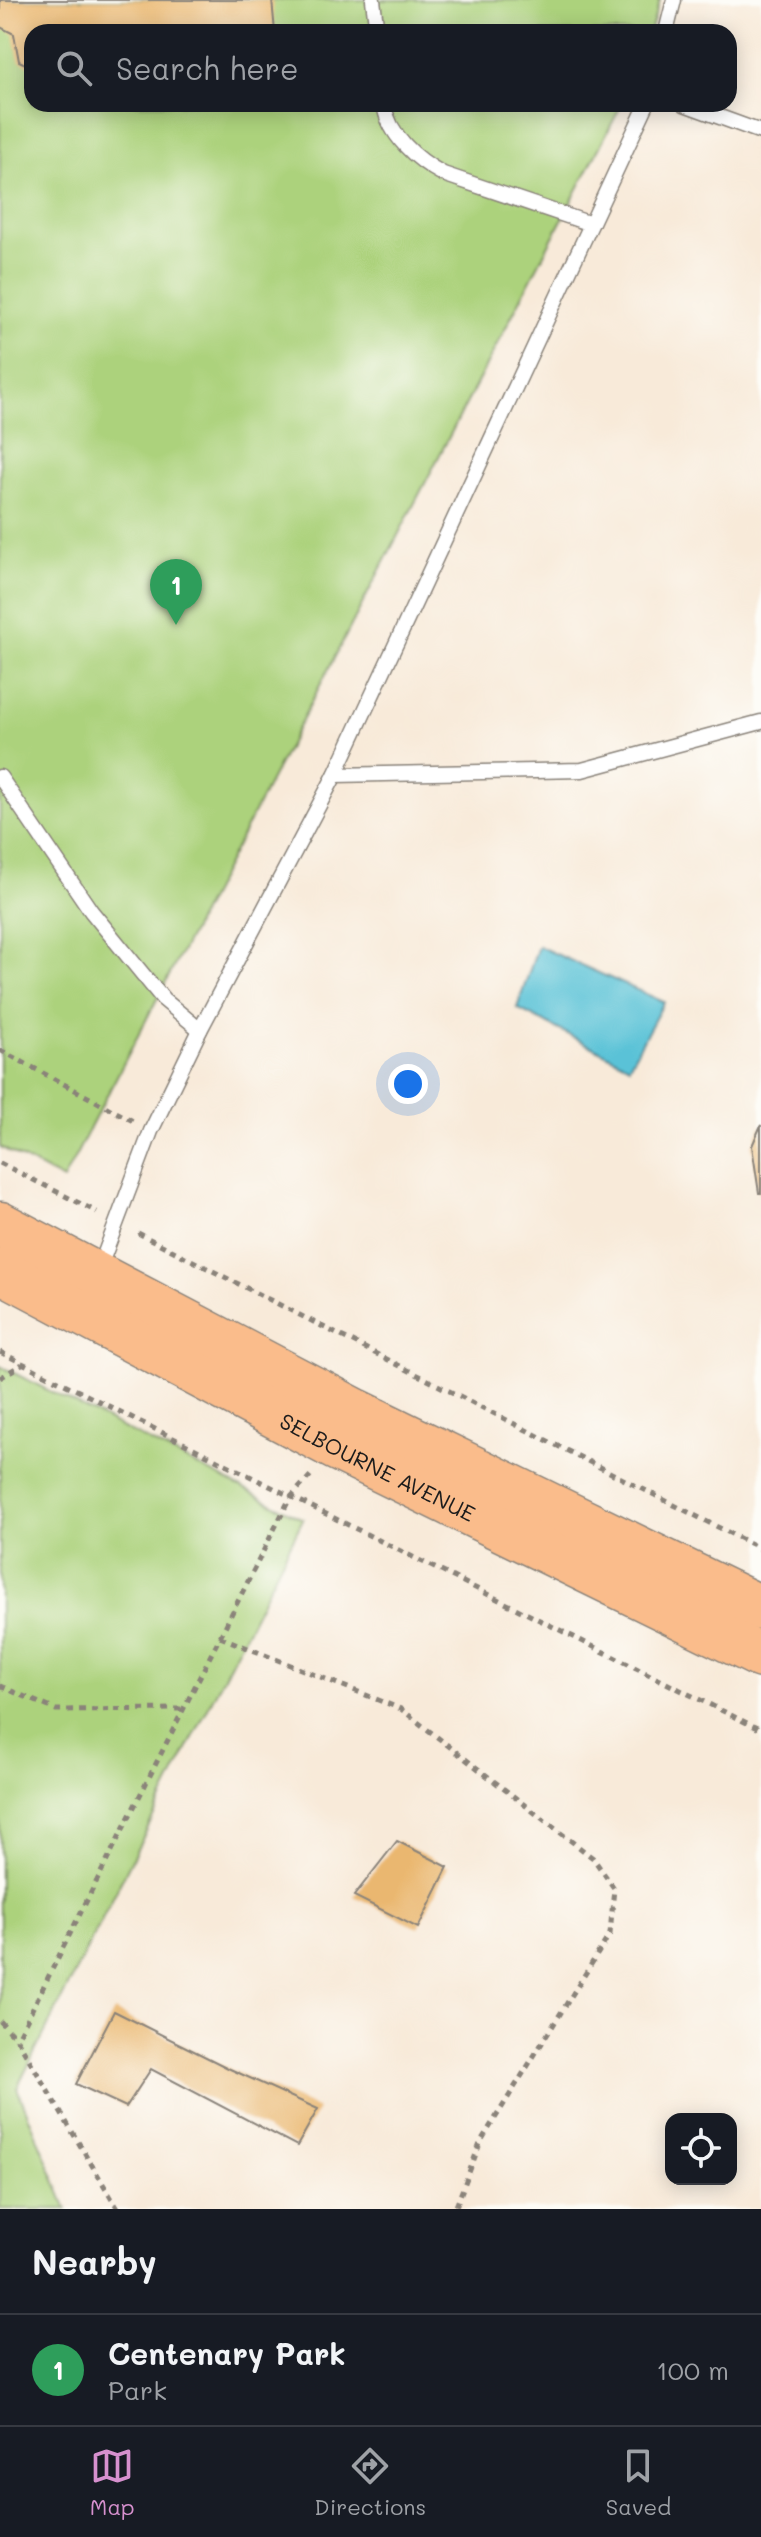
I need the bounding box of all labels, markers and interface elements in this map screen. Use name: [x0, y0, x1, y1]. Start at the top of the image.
search box: [24, 24, 737, 112]
icon: search: [52, 46, 96, 90]
text: Search here: [116, 48, 299, 88]
pin: 1: [150, 559, 202, 625]
your location: [388, 1064, 428, 1104]
street label: SELBOURNE AVENUE: [275, 1406, 480, 1528]
map controls: [665, 2113, 737, 2185]
button: locate: [665, 2113, 737, 2185]
text: Nearby: [32, 2239, 157, 2284]
text: Centenary Park: [108, 2333, 346, 2373]
text: 1: [52, 2353, 64, 2387]
text: 100 m: [656, 2353, 729, 2387]
text: Park: [108, 2373, 167, 2407]
tab: Map: [90, 2444, 135, 2521]
tab: Directions: [314, 2444, 426, 2521]
tab: Saved: [606, 2444, 671, 2521]

